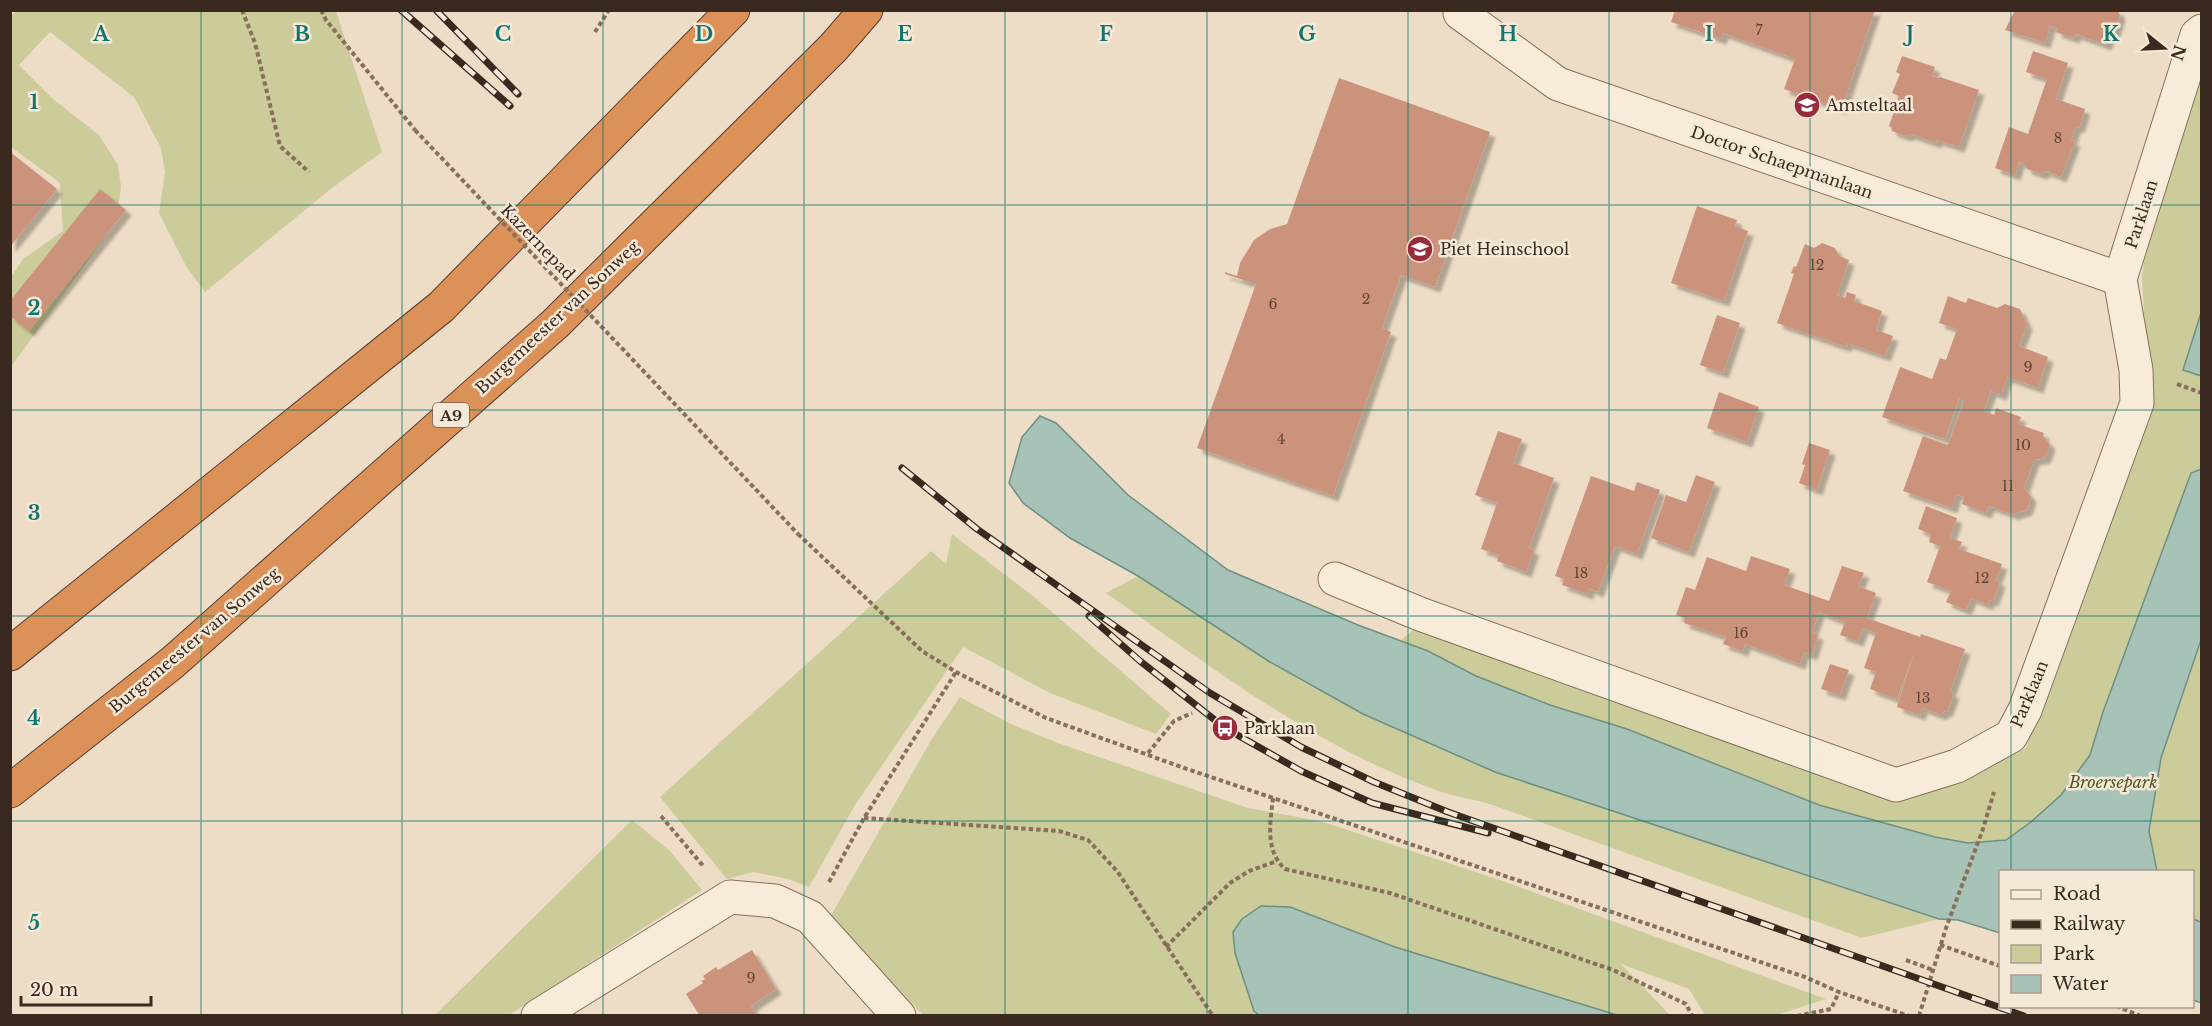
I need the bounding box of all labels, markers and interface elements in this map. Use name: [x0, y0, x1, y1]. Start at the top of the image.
north arrow: [2134, 18, 2194, 78]
house number: 7: [1755, 21, 1763, 39]
text: A: [92, 22, 110, 46]
text: B: [294, 22, 310, 46]
text: C: [495, 22, 511, 46]
text: D: [695, 22, 713, 46]
text: E: [897, 22, 913, 46]
text: F: [1099, 22, 1113, 46]
text: G: [1298, 22, 1316, 46]
text: H: [1499, 22, 1518, 46]
text: I: [1705, 22, 1713, 46]
text: J: [1902, 22, 1914, 46]
text: K: [2103, 22, 2120, 46]
text: N: [2166, 42, 2190, 63]
text: 1: [30, 90, 39, 114]
school or university icon: Amsteltaal: [1792, 90, 1822, 120]
place label: Amsteltaal: [1825, 95, 1912, 115]
street label: Doctor Schaepmanlaan: [1688, 121, 1876, 203]
house number: 8: [2054, 129, 2062, 147]
street label: Parklaan: [2121, 177, 2161, 251]
street label: Kazernepad: [497, 200, 579, 284]
school or university icon: Piet Heinschool: [1405, 234, 1435, 264]
street label: Burgemeester van Sonweg: [471, 236, 643, 398]
place label: Piet Heinschool: [1440, 239, 1569, 259]
house number: 12: [1810, 256, 1824, 274]
house number: 2: [1362, 290, 1370, 308]
house number: 6: [1268, 295, 1278, 313]
text: 2: [27, 296, 41, 320]
house number: 9: [2023, 358, 2033, 376]
road number: A9: [433, 403, 469, 427]
house number: 4: [1277, 430, 1285, 448]
house number: 10: [2015, 436, 2031, 454]
house number: 11: [2002, 477, 2014, 495]
text: 3: [28, 501, 40, 525]
street label: Burgemeester van Sonweg: [105, 563, 284, 717]
house number: 18: [1574, 564, 1588, 582]
house number: 12: [1975, 569, 1989, 587]
house number: 16: [1733, 624, 1749, 642]
street label: Parklaan: [2006, 657, 2052, 731]
house number: 13: [1916, 689, 1930, 707]
text: 4: [27, 706, 41, 730]
bus stop icon: Parklaan: [1210, 713, 1240, 743]
place label: Parklaan: [1244, 718, 1315, 738]
park label: Broersepark: [2068, 772, 2157, 792]
legend: [1999, 870, 2194, 1008]
text: Road: [2053, 883, 2101, 905]
text: 5: [28, 911, 40, 935]
text: Railway: [2053, 913, 2126, 935]
text: Park: [2053, 943, 2095, 965]
scale bar: [21, 969, 152, 1007]
house number: 9: [746, 969, 756, 987]
text: Water: [2052, 973, 2109, 995]
text: 20 m: [30, 979, 78, 1001]

